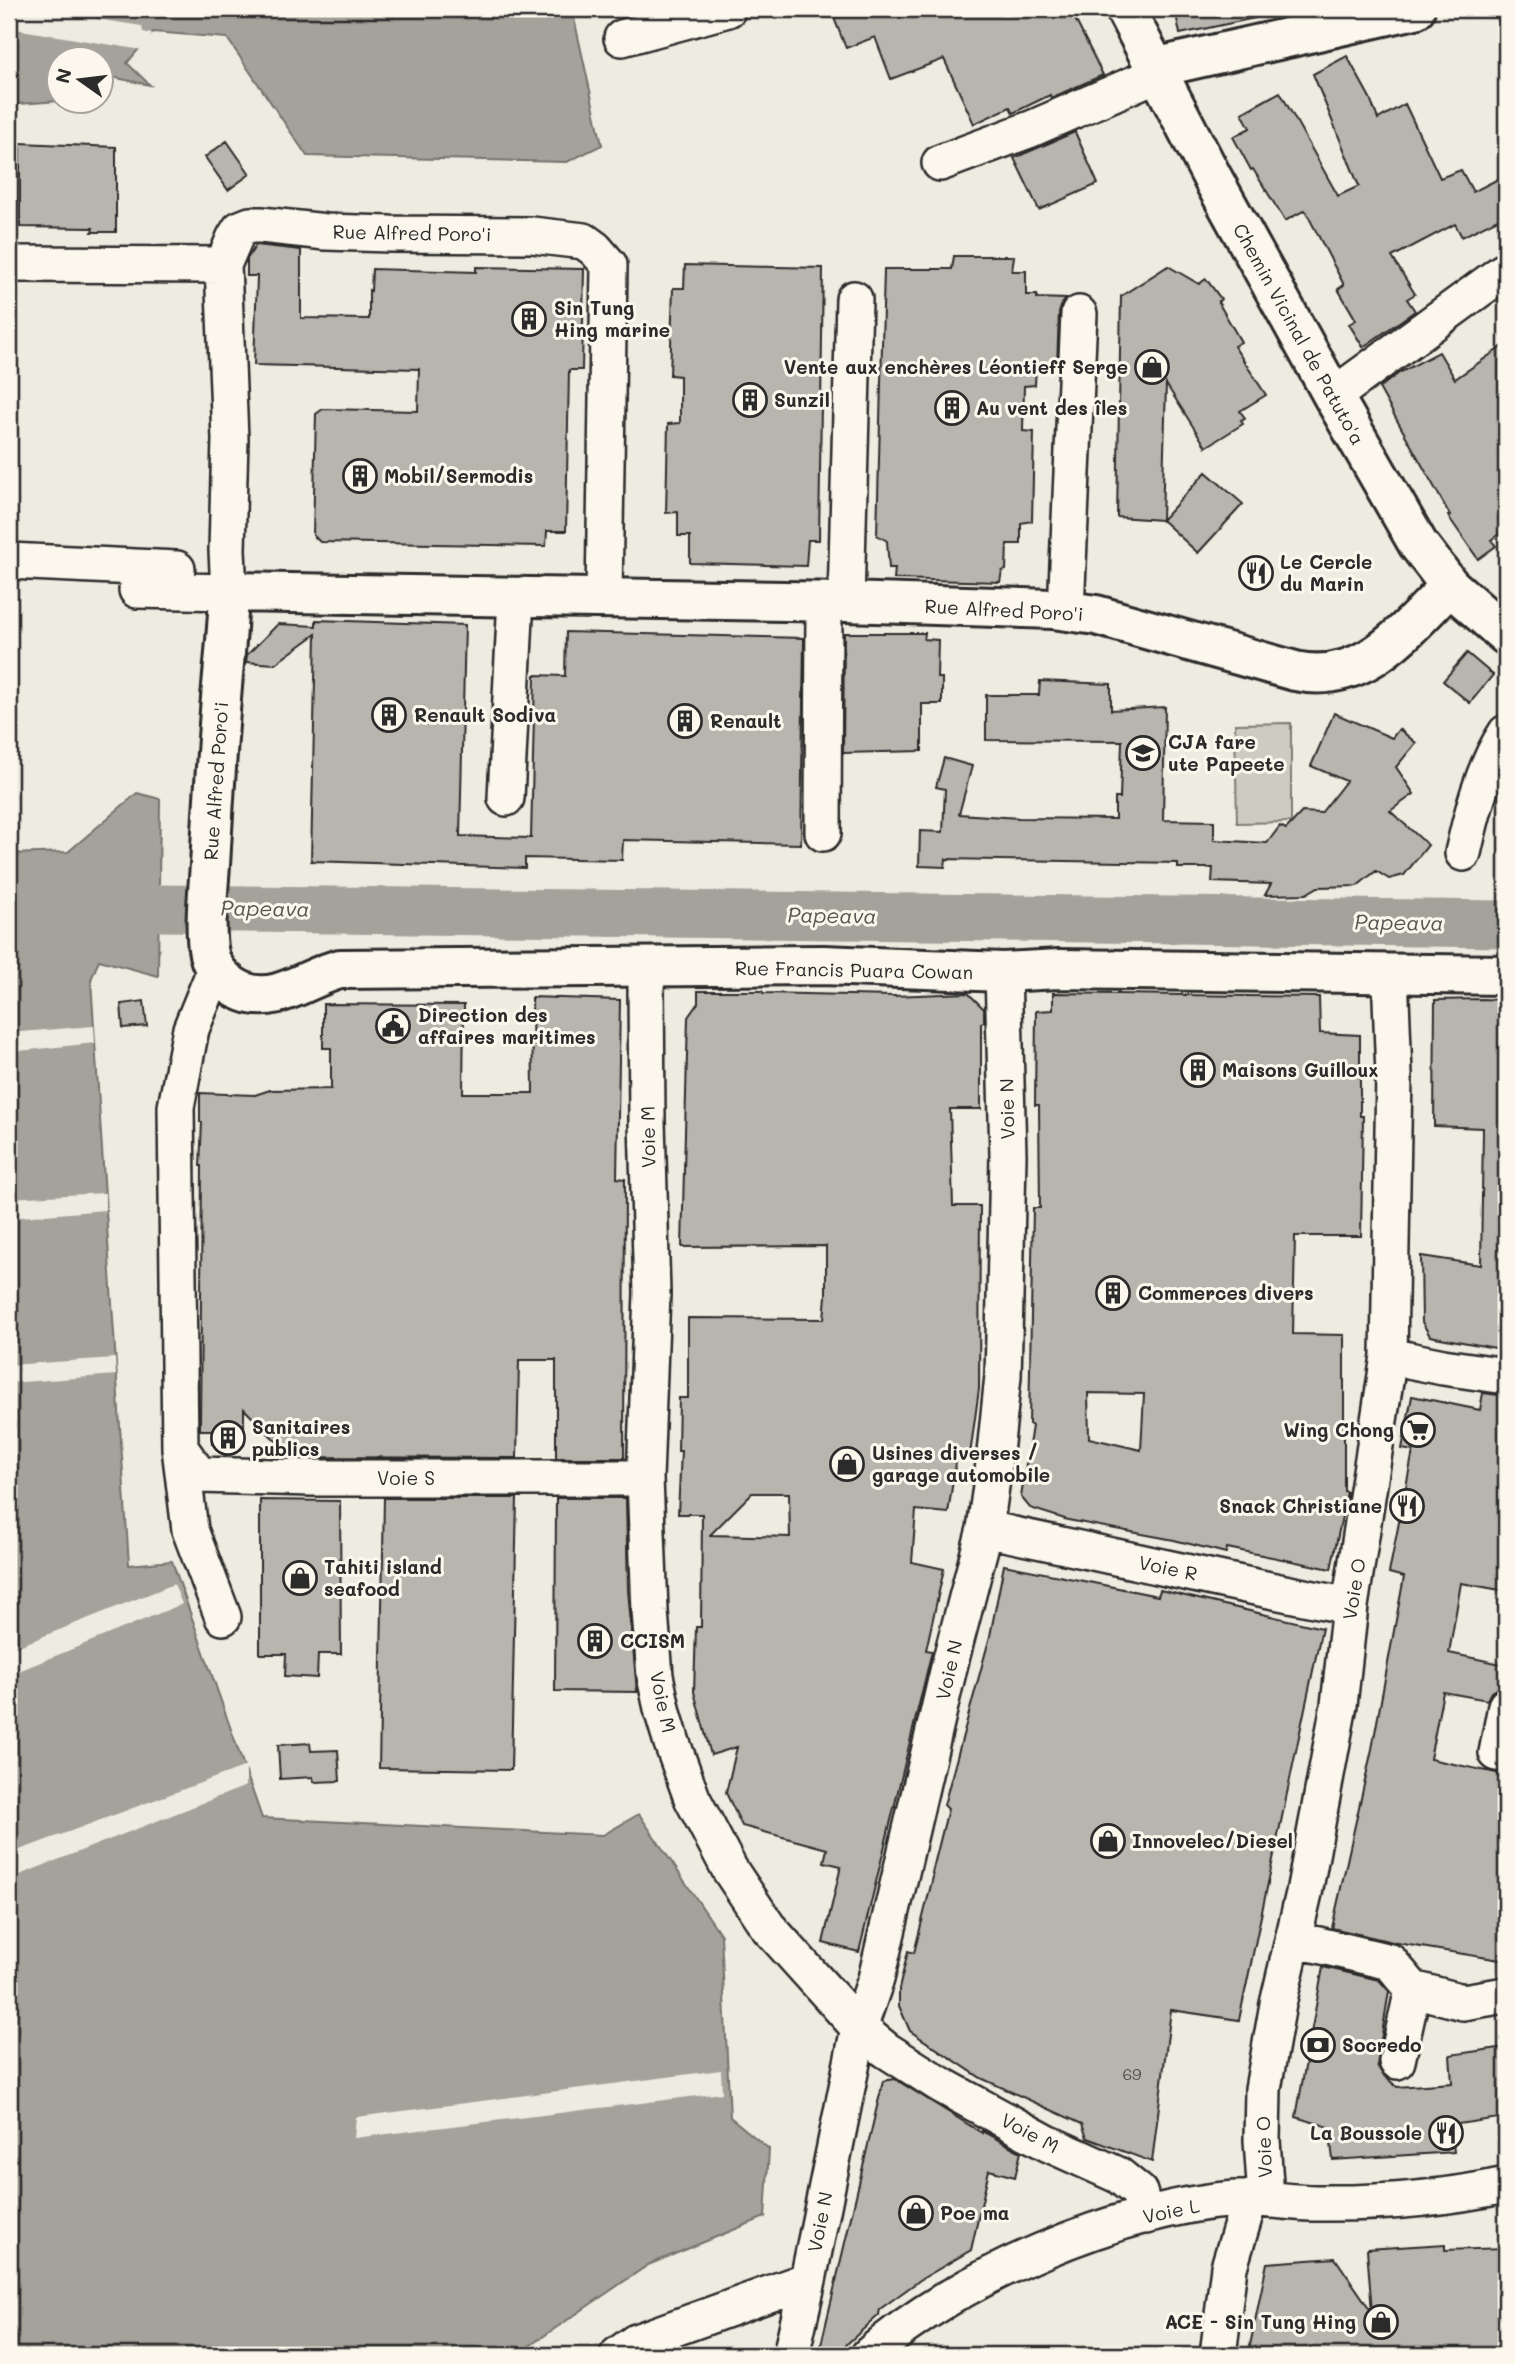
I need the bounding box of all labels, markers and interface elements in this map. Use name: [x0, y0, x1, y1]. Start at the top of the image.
north arrow: [46, 46, 116, 116]
text: N: [49, 66, 77, 86]
street label: Rue Alfred Poro'i: [332, 219, 492, 246]
street label: Chemin Vicinal de Patuto'a: [1228, 219, 1371, 449]
place label: Sin Tung Hing marine: [554, 295, 670, 342]
building icon: Sin Tung Hing marine: [510, 300, 548, 338]
shop icon: Vente aux enchères Léontieff Serge: [1133, 348, 1171, 386]
place label: Vente aux enchères Léontieff Serge: [784, 354, 1128, 379]
building icon: Sunzil: [731, 381, 769, 419]
place label: Sunzil: [774, 387, 830, 412]
building icon: Au vent des îles: [933, 389, 971, 427]
place label: Au vent des îles: [976, 395, 1127, 420]
building icon: Mobil/Sermodis: [341, 457, 379, 495]
place label: Mobil/Sermodis: [384, 463, 533, 488]
place label: Le Cercle du Marin: [1280, 549, 1372, 596]
restaurant icon: Le Cercle du Marin: [1237, 554, 1275, 592]
street label: Rue Alfred Poro'i: [924, 593, 1084, 626]
building icon: Renault Sodiva: [370, 696, 408, 734]
street label: Rue Alfred Poro'i: [197, 701, 234, 861]
place label: Renault Sodiva: [414, 702, 556, 727]
building icon: Renault: [666, 702, 704, 740]
place label: Renault: [710, 708, 782, 733]
place label: CJA fare ute Papeete: [1168, 729, 1285, 776]
school or university icon: CJA fare ute Papeete: [1124, 734, 1162, 772]
water label: Papeava: [220, 893, 310, 922]
water label: Papeava: [787, 900, 877, 929]
water label: Papeava: [1354, 907, 1444, 936]
street label: Rue Francis Puara Cowan: [735, 955, 973, 984]
place label: Direction des affaires maritimes: [418, 1002, 596, 1049]
public building icon: Direction des affaires maritimes: [374, 1007, 412, 1045]
building icon: Maisons Guilloux: [1179, 1051, 1217, 1089]
place label: Maisons Guilloux: [1222, 1057, 1379, 1082]
street label: Voie N: [993, 1078, 1020, 1140]
street label: Voie M: [634, 1106, 661, 1168]
building icon: Commerces divers: [1094, 1274, 1132, 1312]
place label: Commerces divers: [1138, 1280, 1314, 1305]
supermarket icon: Wing Chong: [1399, 1411, 1437, 1449]
place label: Sanitaires publics: [252, 1414, 350, 1461]
place label: Wing Chong: [1283, 1417, 1394, 1442]
building icon: Sanitaires publics: [209, 1419, 247, 1457]
place label: Usines diverses / garage automobile: [872, 1440, 1050, 1487]
shop icon: Usines diverses / garage automobile: [828, 1445, 866, 1483]
street label: Voie S: [377, 1465, 435, 1490]
restaurant icon: Snack Christiane: [1388, 1487, 1426, 1525]
place label: Snack Christiane: [1219, 1493, 1382, 1518]
street label: Voie R: [1136, 1549, 1200, 1586]
place label: Tahiti island seafood: [324, 1554, 442, 1601]
street label: Voie O: [1336, 1556, 1371, 1622]
shop icon: Tahiti island seafood: [281, 1559, 319, 1597]
building icon: CCISM: [576, 1622, 614, 1660]
place label: CCISM: [620, 1628, 685, 1653]
street label: Voie N: [929, 1637, 968, 1703]
street label: Voie M: [645, 1669, 682, 1735]
shop icon: Innovelec/Diesel: [1089, 1822, 1127, 1860]
place label: Innovelec/Diesel: [1132, 1828, 1293, 1853]
bank icon: Socredo: [1299, 2026, 1337, 2064]
place label: Socredo: [1342, 2032, 1422, 2057]
house number: 69: [1122, 2063, 1142, 2084]
street label: Voie M: [997, 2107, 1064, 2158]
restaurant icon: La Boussole: [1427, 2114, 1465, 2152]
street label: Voie O: [1250, 2116, 1277, 2179]
place label: La Boussole: [1310, 2120, 1422, 2145]
street label: Voie N: [801, 2189, 838, 2254]
street label: Voie L: [1140, 2192, 1201, 2229]
shop icon: Poe ma: [897, 2194, 935, 2232]
place label: Poe ma: [940, 2200, 1009, 2225]
shop icon: ACE - Sin Tung Hing: [1362, 2303, 1400, 2341]
place label: ACE - Sin Tung Hing: [1165, 2309, 1356, 2334]

